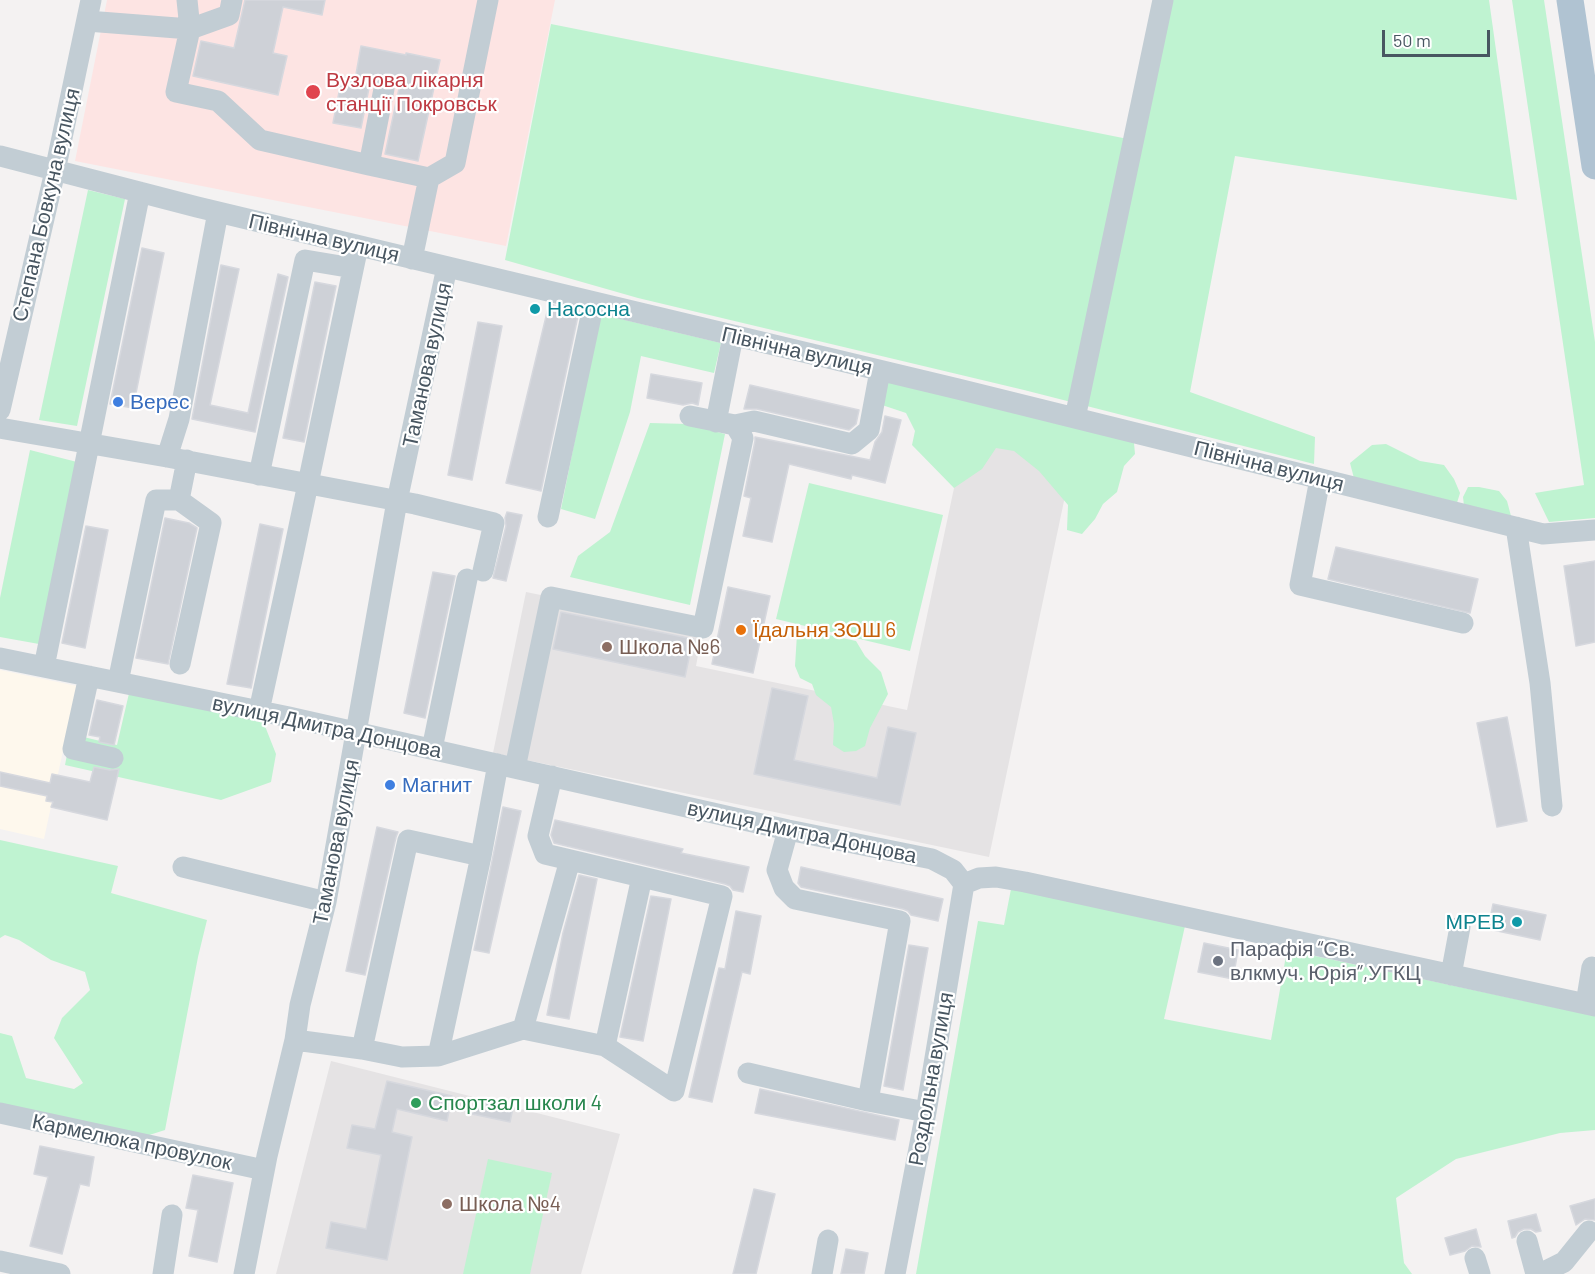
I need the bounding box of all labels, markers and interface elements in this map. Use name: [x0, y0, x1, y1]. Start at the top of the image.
scale bar: [1385, 18, 1493, 56]
text: 50 m: [1393, 29, 1431, 51]
place label: Вузлова лікарня станції Покровськ: [326, 67, 497, 117]
marker: Вузлова лікарня станції Покровськ: [304, 83, 322, 101]
street label: Степана Бовкуна вулиця: [7, 86, 85, 324]
street label: Північна вулиця: [246, 208, 402, 268]
street label: Таманова вулиця: [397, 280, 457, 450]
place label: Насосна: [547, 296, 630, 322]
marker: Насосна: [528, 302, 542, 316]
street label: Північна вулиця: [719, 321, 875, 381]
place label: Верес: [130, 389, 190, 415]
marker: Верес: [111, 395, 125, 409]
street label: Північна вулиця: [1191, 435, 1347, 497]
place label: Їдальня ЗОШ 6: [753, 617, 896, 643]
marker: Їдальня ЗОШ 6: [734, 623, 748, 637]
place label: Школа №6: [619, 634, 720, 660]
marker: Школа №6: [600, 640, 614, 654]
street label: вулиця Дмитра Донцова: [210, 690, 444, 764]
street label: Таманова вулиця: [308, 757, 364, 927]
place label: Магнит: [402, 772, 472, 798]
marker: Магнит: [383, 778, 397, 792]
street label: вулиця Дмитра Донцова: [685, 795, 919, 869]
place label: МРЕВ: [1445, 909, 1505, 935]
marker: МРЕВ: [1510, 915, 1524, 929]
place label: Парафія “Св. влкмуч. Юрія”,УГКЦ: [1230, 936, 1421, 986]
marker: Парафія “Св. влкмуч. Юрія”,УГКЦ: [1211, 954, 1225, 968]
street label: Роздольна вулиця: [903, 990, 959, 1168]
place label: Спортзал школи 4: [428, 1090, 602, 1116]
marker: Спортзал школи 4: [409, 1096, 423, 1110]
street label: Кармелюка провулок: [30, 1109, 234, 1175]
place label: Школа №4: [459, 1191, 561, 1217]
marker: Школа №4: [440, 1197, 454, 1211]

